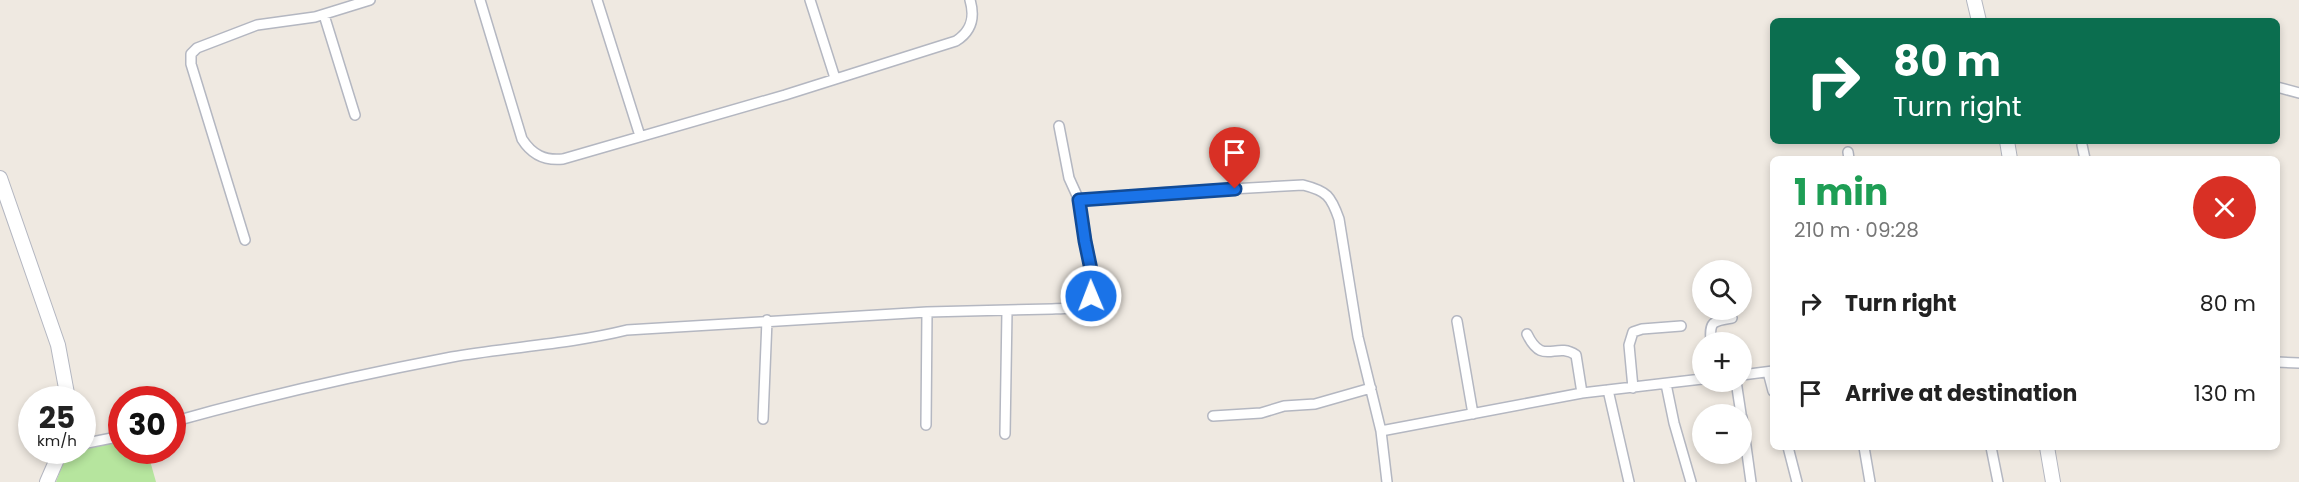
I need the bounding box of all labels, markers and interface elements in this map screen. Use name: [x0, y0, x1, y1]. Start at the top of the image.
text: 80 m: [1893, 32, 2001, 91]
icon: right: [1794, 42, 1872, 120]
text: Turn right: [1893, 88, 2022, 125]
pin: [1209, 127, 1260, 189]
icon: arrive: [1218, 136, 1251, 169]
text: 1 min: [1794, 167, 1888, 218]
button: close: [2193, 176, 2256, 239]
text: 210 m · 09:28: [1794, 216, 1919, 244]
map controls: [1692, 260, 1752, 464]
button: search: [1692, 260, 1752, 320]
position arrow: [1059, 264, 1123, 328]
icon: right: [1794, 287, 1827, 320]
text: Turn right: [1845, 288, 1956, 319]
text: 80 m: [2200, 288, 2256, 319]
button: +: [1692, 332, 1752, 392]
icon: arrive: [1794, 377, 1827, 410]
text: Arrive at destination: [1845, 378, 2077, 409]
text: 130 m: [2194, 378, 2256, 409]
speed limit sign: 30: [108, 386, 186, 464]
text: 25: [39, 396, 75, 439]
button: −: [1692, 404, 1752, 464]
text: km/h: [37, 430, 77, 451]

